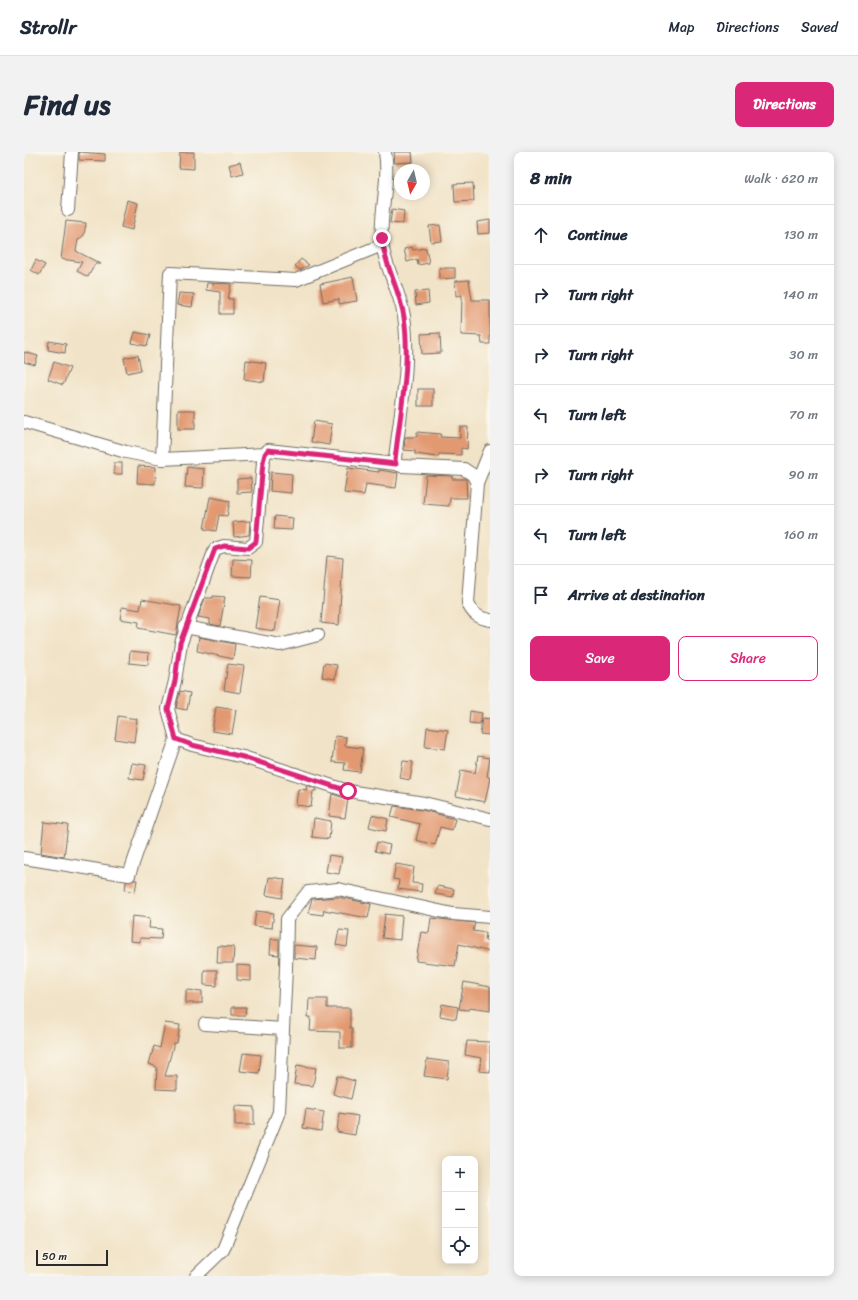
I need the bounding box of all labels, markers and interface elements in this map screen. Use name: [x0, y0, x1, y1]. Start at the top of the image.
text: Strollr: [20, 11, 76, 44]
text: Map: [668, 15, 694, 40]
text: Directions: [716, 15, 779, 40]
text: Saved: [801, 15, 838, 40]
text: Find us: [24, 80, 111, 129]
button: Directions: [735, 82, 834, 127]
text: 8 min: [530, 163, 572, 193]
north arrow: [394, 164, 430, 200]
text: Walk · 620 m: [744, 167, 818, 190]
text: Continue: [568, 222, 628, 248]
text: 130 m: [784, 223, 818, 246]
icon: ahead: [530, 224, 552, 246]
route end: [373, 229, 391, 247]
text: Turn right: [568, 282, 633, 308]
text: 140 m: [783, 283, 818, 306]
icon: right: [530, 284, 552, 306]
text: Turn right: [568, 342, 633, 368]
text: 30 m: [789, 343, 818, 366]
icon: right: [530, 344, 552, 366]
text: Turn left: [568, 402, 626, 428]
text: 70 m: [789, 403, 818, 426]
icon: left: [530, 404, 552, 426]
text: Turn right: [568, 462, 633, 488]
text: 90 m: [788, 463, 818, 486]
icon: right: [530, 464, 552, 486]
text: Turn left: [568, 522, 626, 548]
text: 160 m: [783, 523, 818, 546]
icon: left: [530, 524, 552, 546]
text: Arrive at destination: [568, 582, 705, 608]
icon: arrive: [530, 584, 552, 606]
button: Save: [530, 636, 670, 681]
button: Share: [678, 636, 818, 681]
route start: [339, 782, 357, 800]
map controls: [442, 1156, 478, 1264]
button: +: [442, 1156, 478, 1192]
button: −: [442, 1192, 478, 1228]
button: locate: [442, 1228, 478, 1264]
text: 50 m: [42, 1247, 67, 1266]
scale bar: [36, 1248, 108, 1267]

